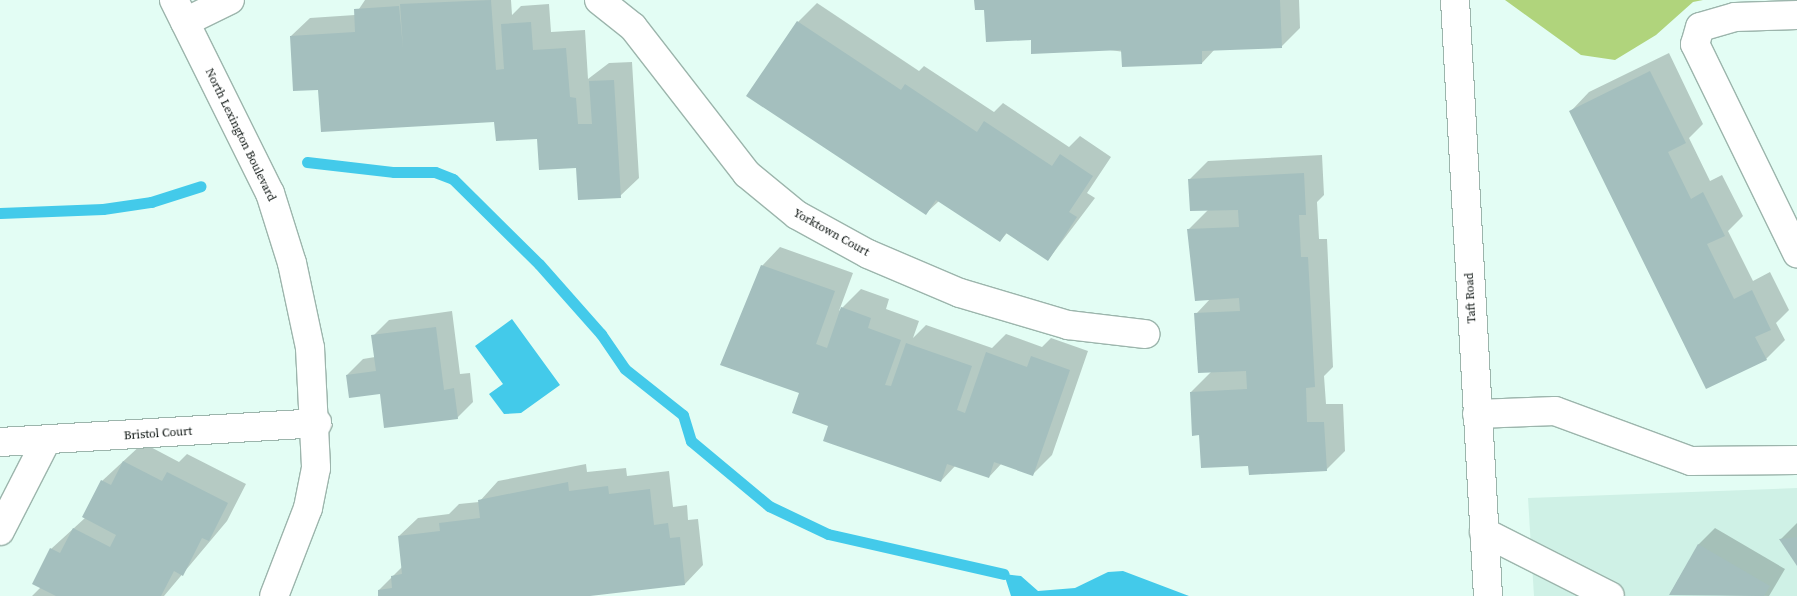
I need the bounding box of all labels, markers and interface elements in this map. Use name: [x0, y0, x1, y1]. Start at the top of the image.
street label: North Lexington Boulevard: [202, 66, 278, 204]
street label: Yorktown Court: [791, 206, 871, 260]
street label: Taft Road: [1462, 272, 1480, 324]
street label: Bristol Court: [123, 424, 193, 444]

